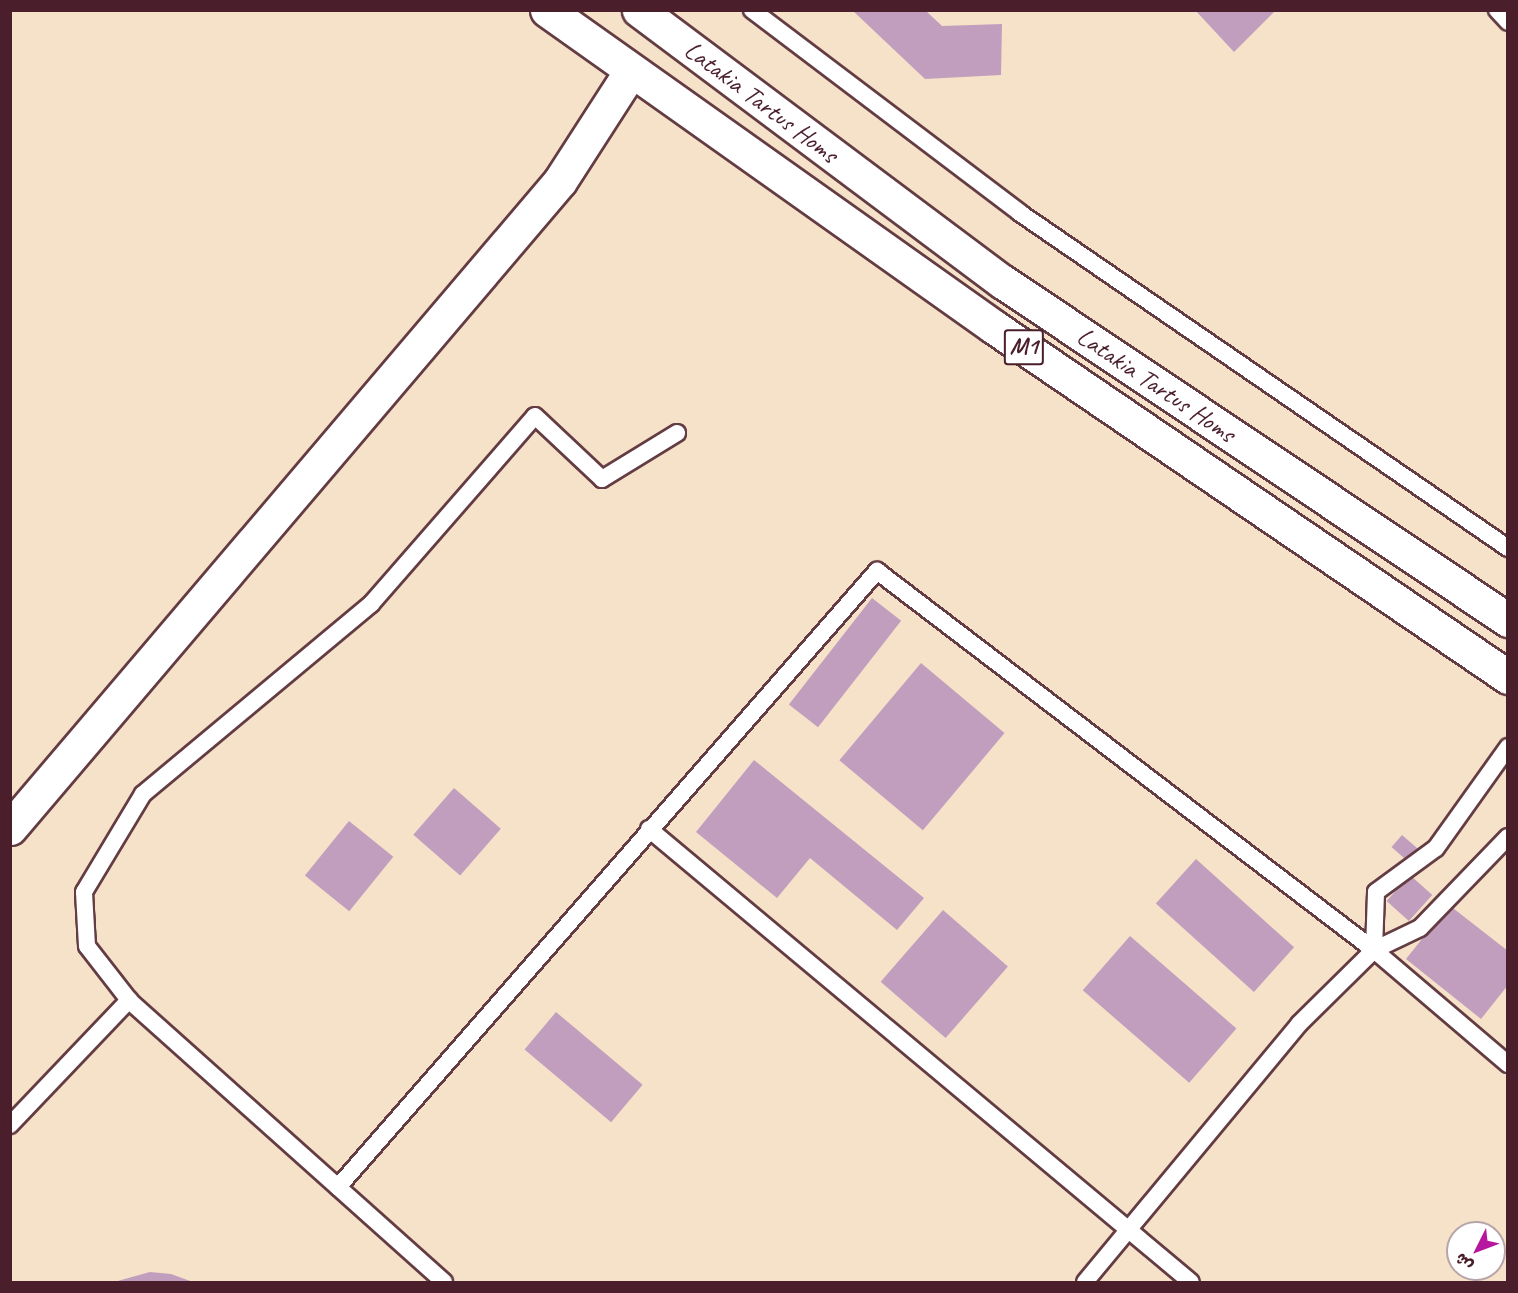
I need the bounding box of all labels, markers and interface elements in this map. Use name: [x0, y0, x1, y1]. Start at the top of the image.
street label: Latakia Tartus Homs: [678, 34, 844, 170]
street label: Latakia Tartus Homs: [1071, 321, 1241, 449]
road number: M1: [1003, 326, 1045, 368]
north arrow: [1446, 1221, 1506, 1281]
text: ش: [1451, 1248, 1477, 1275]

